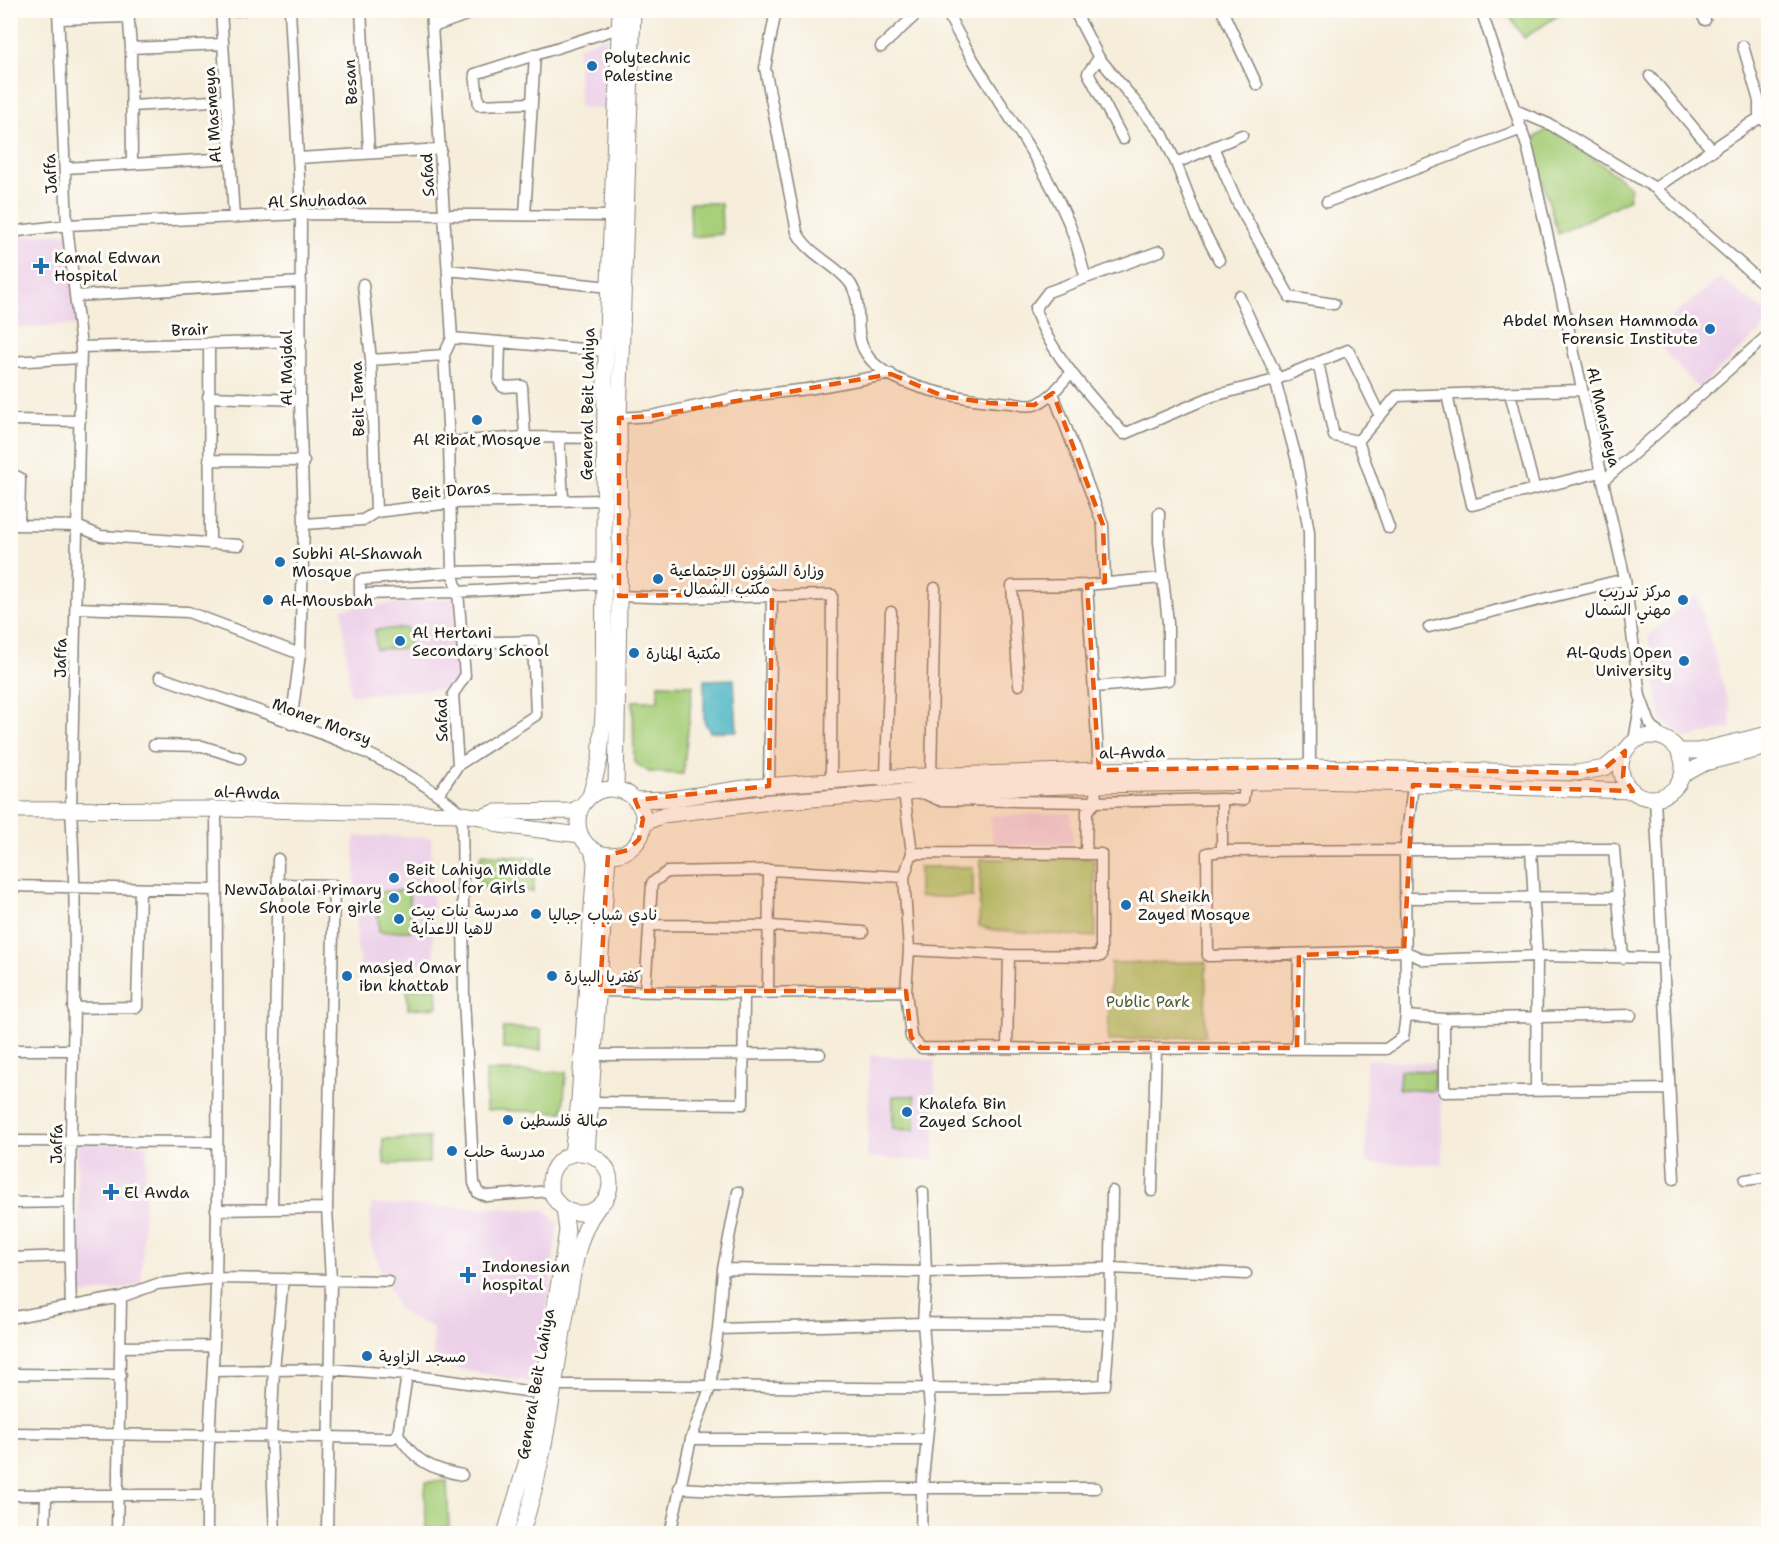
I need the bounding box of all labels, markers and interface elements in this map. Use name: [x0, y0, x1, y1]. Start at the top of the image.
place label: Polytechnic Palestine: [604, 47, 691, 86]
street label: Besan: [339, 58, 362, 105]
marker: Polytechnic Palestine: [585, 59, 599, 73]
street label: Al Masmeya: [199, 66, 226, 164]
street label: Jaffa: [39, 153, 62, 195]
street label: Safad: [416, 153, 439, 197]
street label: Al Shuhadaa: [267, 188, 367, 213]
place label: Kamal Edwan Hospital: [54, 247, 161, 286]
marker: Kamal Edwan Hospital: [32, 257, 50, 275]
place label: Abdel Mohsen Hammoda Forensic Institute: [1503, 310, 1698, 349]
street label: Brair: [171, 318, 209, 341]
marker: Abdel Mohsen Hammoda Forensic Institute: [1703, 322, 1717, 336]
street label: General Beit Lahiya: [576, 327, 599, 481]
street label: Al Majdal: [276, 330, 297, 406]
street label: Beit Tema: [346, 361, 369, 437]
street label: Al Mansheya: [1582, 365, 1625, 469]
marker: Al Ribat Mosque: [470, 413, 484, 427]
place label: Al Ribat Mosque: [413, 429, 541, 450]
street label: Beit Daras: [411, 477, 492, 504]
place label: Subhi Al-Shawah Mosque: [292, 543, 423, 582]
marker: Subhi Al-Shawah Mosque: [273, 555, 287, 569]
place label: وزارة الشؤون الاجتماعية - مكتب الشمال: [670, 560, 824, 599]
marker: وزارة الشؤون الاجتماعية - مكتب الشمال: [651, 572, 665, 586]
place label: مركز تدريب مهني الشمال: [1585, 581, 1671, 624]
place label: Al-Mousbah: [280, 590, 373, 611]
marker: Al-Mousbah: [261, 593, 275, 607]
marker: مركز تدريب مهني الشمال: [1676, 593, 1690, 607]
place label: Al Hertani Secondary School: [412, 622, 549, 661]
marker: Al Hertani Secondary School: [393, 634, 407, 648]
street label: Jaffa: [50, 638, 71, 678]
place label: Al-Quds Open University: [1566, 642, 1672, 681]
place label: مكتبة المنارة: [646, 643, 721, 664]
marker: مكتبة المنارة: [627, 646, 641, 660]
marker: Al-Quds Open University: [1677, 654, 1691, 668]
street label: Moner Morsy: [269, 693, 375, 750]
street label: Safad: [431, 698, 452, 742]
street label: al-Awda: [1099, 741, 1165, 764]
street label: al-Awda: [214, 781, 280, 804]
place label: Beit Lahiya Middle School for Girls: [406, 859, 552, 898]
marker: Beit Lahiya Middle School for Girls: [387, 871, 401, 885]
place label: NewJabalai Primary Shoole For girle: [224, 879, 382, 918]
place label: Al Sheikh Zayed Mosque: [1138, 886, 1251, 925]
marker: NewJabalai Primary Shoole For girle: [387, 891, 401, 905]
marker: Al Sheikh Zayed Mosque: [1119, 898, 1133, 912]
place label: مدرسة بنات بيت لاهيا الاعداية: [411, 900, 519, 939]
place label: نادي شباب جباليا: [548, 904, 657, 926]
marker: نادي شباب جباليا: [529, 907, 543, 921]
marker: مدرسة بنات بيت لاهيا الاعداية: [392, 912, 406, 926]
place label: masjed Omar ibn khattab: [359, 957, 461, 996]
place label: كفتريا البيارة: [564, 966, 641, 987]
marker: masjed Omar ibn khattab: [340, 969, 354, 983]
marker: كفتريا البيارة: [545, 969, 559, 983]
park label: Public Park: [1106, 991, 1190, 1012]
place label: Khalefa Bin Zayed School: [919, 1093, 1022, 1132]
marker: Khalefa Bin Zayed School: [900, 1105, 914, 1119]
place label: صالة فلسطين: [520, 1110, 608, 1131]
marker: صالة فلسطين: [501, 1113, 515, 1127]
street label: Jaffa: [46, 1124, 67, 1164]
place label: مدرسة حلب: [464, 1141, 545, 1162]
marker: مدرسة حلب: [445, 1144, 459, 1158]
place label: El Awda: [124, 1182, 189, 1203]
marker: El Awda: [102, 1183, 120, 1201]
place label: Indonesian hospital: [482, 1256, 570, 1295]
marker: Indonesian hospital: [459, 1266, 477, 1284]
street label: General Beit Lahiya: [512, 1307, 559, 1461]
place label: مسجد الزاوية: [379, 1346, 466, 1367]
marker: مسجد الزاوية: [360, 1349, 374, 1363]

